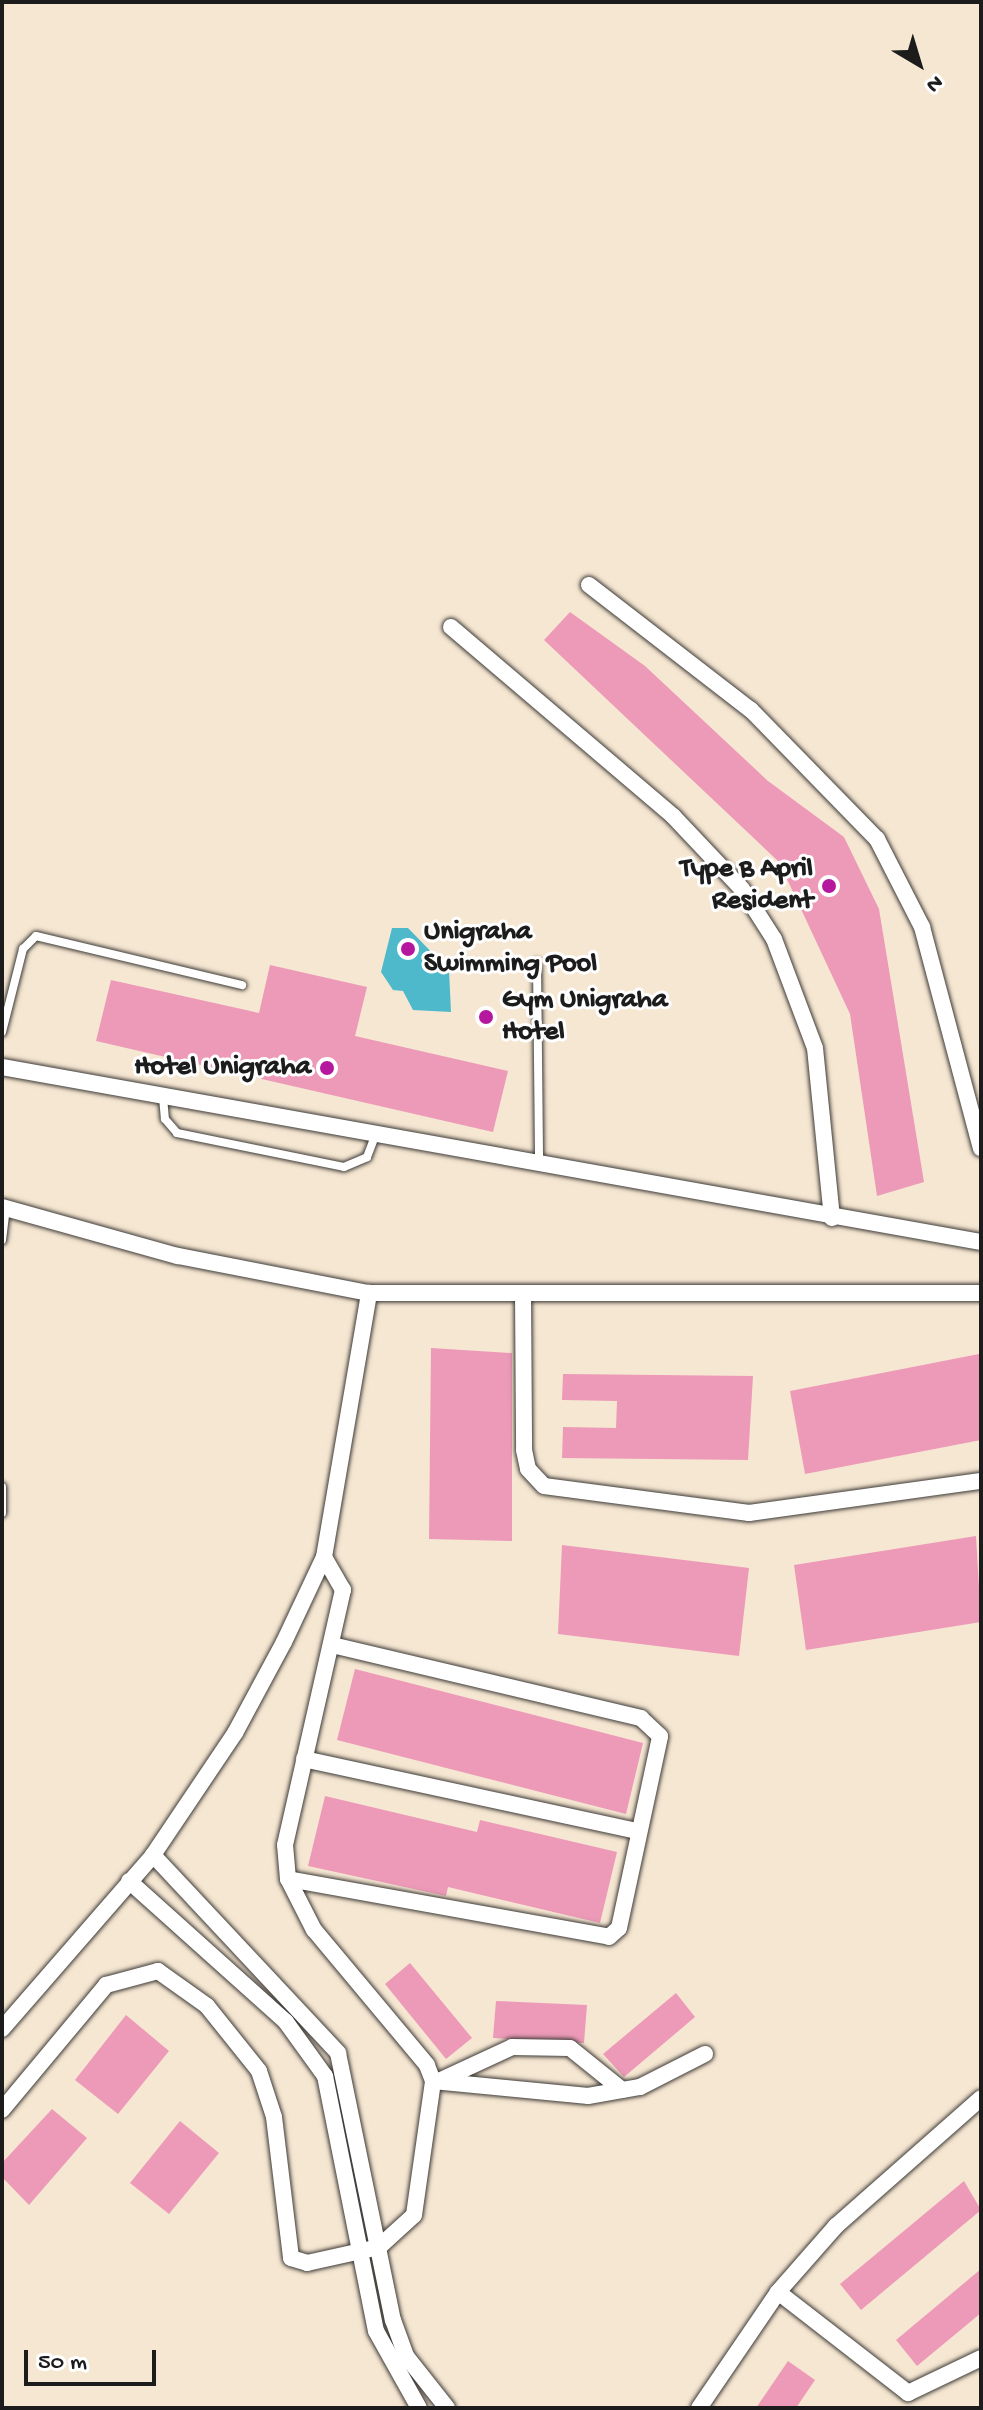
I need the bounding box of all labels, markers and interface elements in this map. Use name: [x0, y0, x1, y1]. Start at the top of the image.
north arrow: [879, 24, 959, 104]
text: N: [920, 68, 947, 98]
place label: Type B April Resident: [680, 853, 813, 919]
marker: Type B April Resident: [820, 877, 838, 895]
place label: Unigraha Swimming Pool: [424, 916, 597, 982]
marker: Unigraha Swimming Pool: [399, 940, 417, 958]
place label: Gym Unigraha Hotel: [502, 984, 667, 1050]
marker: Gym Unigraha Hotel: [477, 1008, 495, 1026]
place label: Hotel Unigraha: [134, 1051, 311, 1085]
marker: Hotel Unigraha: [318, 1059, 336, 1077]
scale bar: [28, 2334, 160, 2384]
text: 50 m: [38, 2349, 87, 2378]

